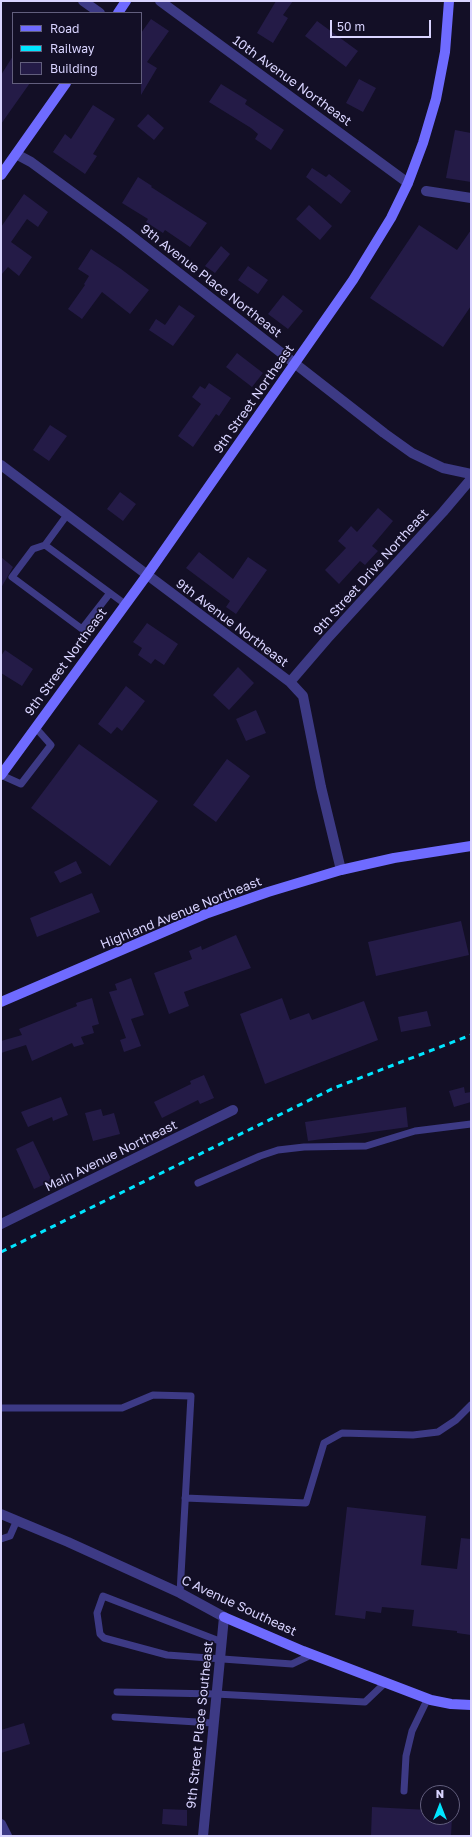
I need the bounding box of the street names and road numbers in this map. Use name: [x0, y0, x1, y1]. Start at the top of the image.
street label: 10th Avenue Northeast: [230, 33, 354, 129]
street label: 9th Avenue Place Northeast: [137, 221, 285, 341]
street label: 9th Street Northeast: [211, 342, 297, 456]
street label: 9th Street Drive Northeast: [310, 506, 432, 638]
street label: 9th Avenue Northeast: [173, 576, 291, 670]
street label: 9th Street Northeast: [22, 605, 110, 719]
street label: Highland Avenue Northeast: [98, 873, 264, 953]
street label: Main Avenue Northeast: [42, 1117, 180, 1195]
street label: C Avenue Southeast: [179, 1572, 299, 1640]
street label: 9th Street Place Southeast: [183, 1641, 217, 1809]

